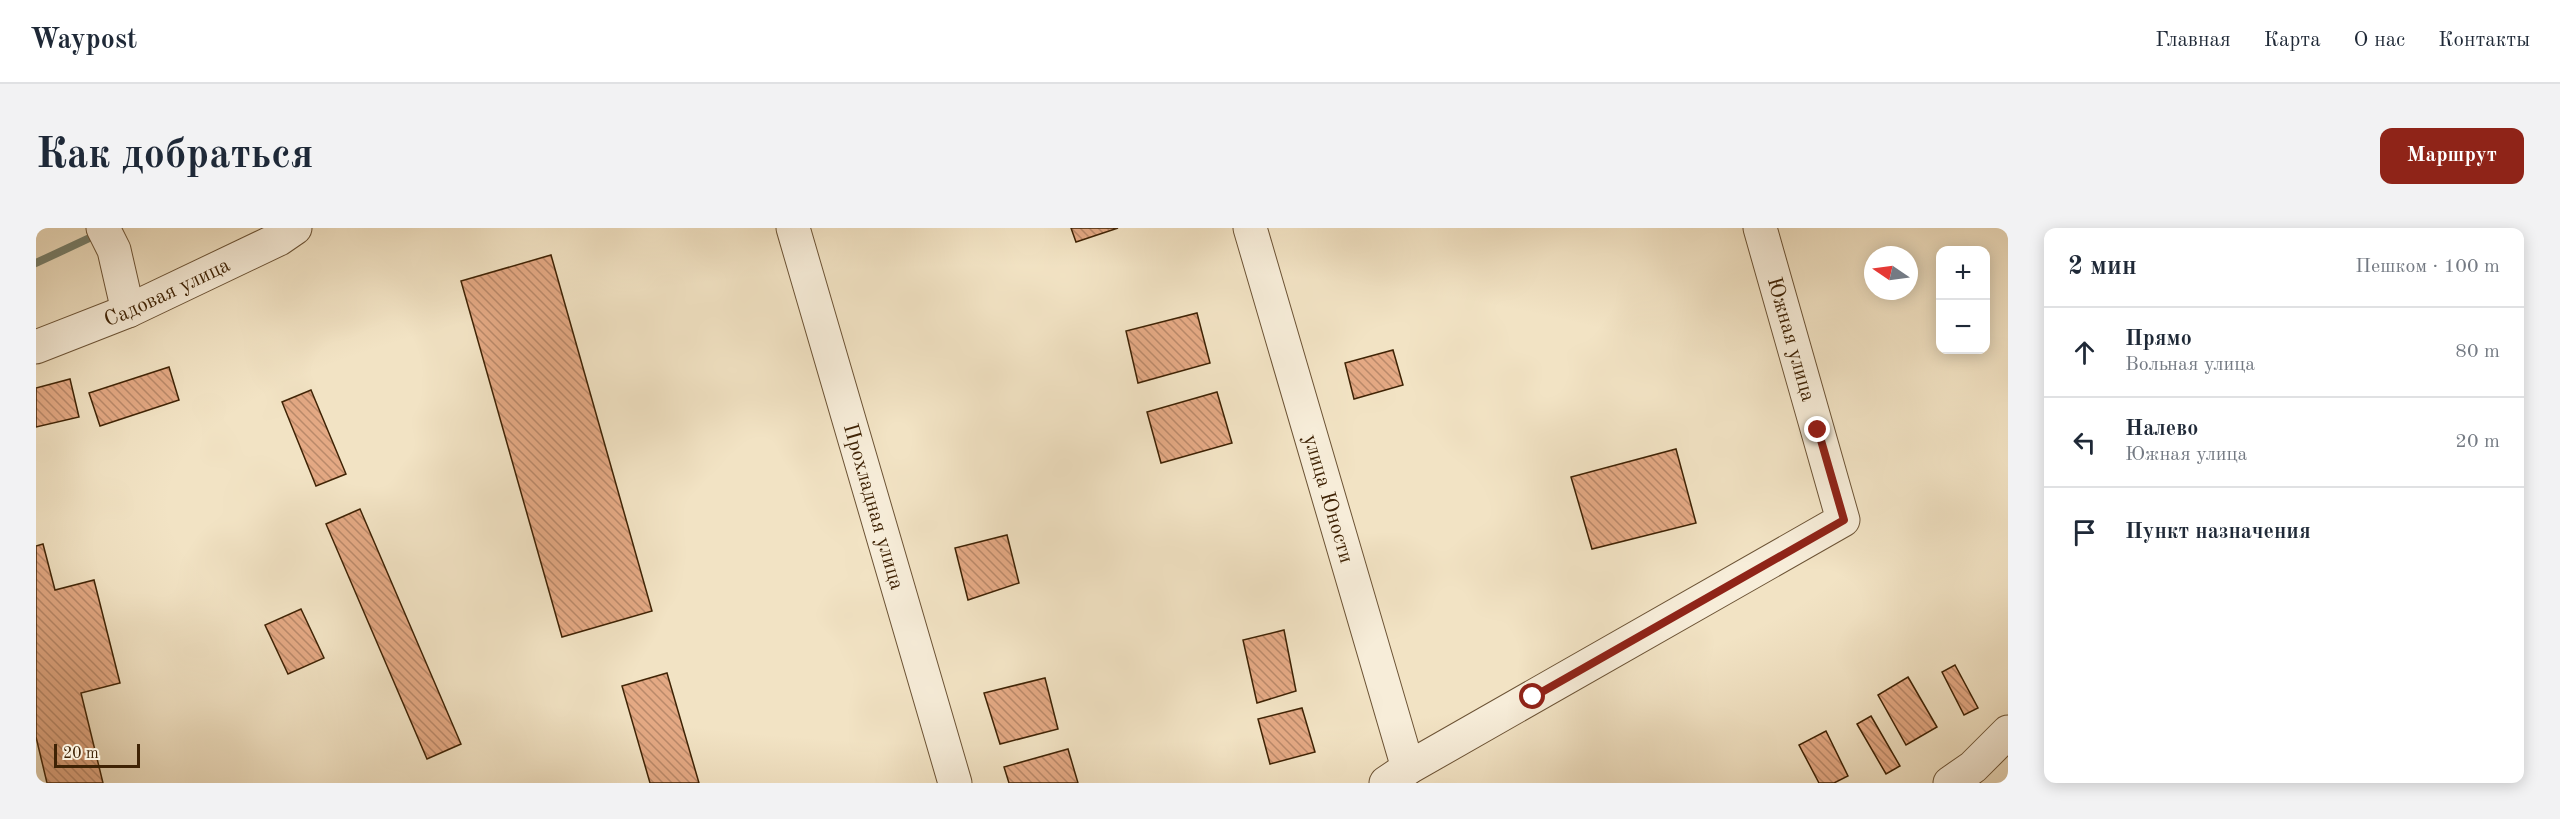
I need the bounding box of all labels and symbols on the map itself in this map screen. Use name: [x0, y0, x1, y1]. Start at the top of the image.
north arrow: [1864, 246, 1918, 300]
street label: Садовая улица: [102, 255, 234, 331]
street label: Южная улица: [1763, 275, 1818, 404]
route end: [1804, 416, 1830, 442]
street label: Прохладная улица: [839, 421, 907, 592]
street label: улица Юности: [1299, 432, 1357, 566]
route start: [1519, 683, 1545, 709]
scale bar: [54, 741, 140, 768]

